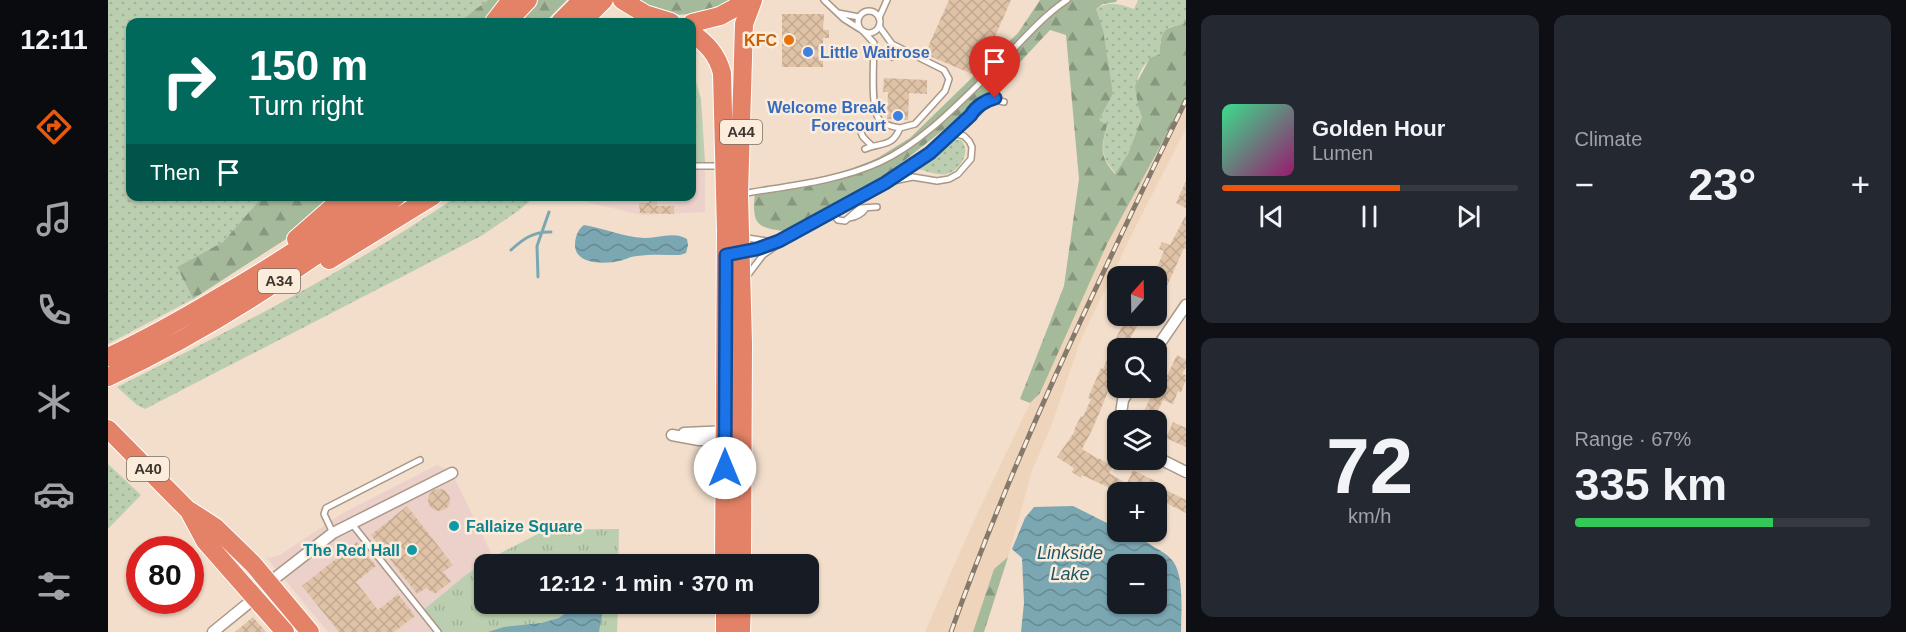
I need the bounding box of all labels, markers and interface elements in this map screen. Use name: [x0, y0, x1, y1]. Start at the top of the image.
text: 12:11: [20, 25, 88, 55]
place label: KFC: [744, 32, 777, 49]
marker: KFC: [782, 33, 796, 47]
pin: [969, 36, 1020, 98]
icon: right: [150, 42, 228, 120]
text: 150 m: [249, 42, 368, 89]
place label: Little Waitrose: [820, 44, 930, 61]
marker: Little Waitrose: [801, 45, 815, 59]
icon: arrive: [978, 45, 1011, 78]
text: Turn right: [249, 91, 364, 121]
place label: Welcome Break Forecourt: [767, 99, 887, 134]
icon: directions: [33, 106, 75, 148]
marker: Welcome Break Forecourt: [891, 109, 905, 123]
text: Golden Hour: [1312, 116, 1445, 141]
road number: A44: [720, 120, 762, 144]
text: Climate: [1575, 128, 1642, 150]
text: Lumen: [1312, 142, 1373, 164]
icon: arrive: [212, 156, 245, 189]
text: 23°: [1688, 159, 1756, 210]
text: Then: [150, 160, 200, 185]
text: −: [1575, 166, 1594, 203]
text: +: [1851, 166, 1870, 203]
icon: music: [33, 198, 75, 240]
icon: previous: [1255, 200, 1288, 233]
icon: pause: [1353, 200, 1386, 233]
icon: next: [1452, 200, 1485, 233]
north arrow: [1107, 266, 1167, 326]
map controls: [1107, 266, 1167, 614]
road number: A34: [258, 269, 300, 293]
icon: phone: [33, 289, 75, 331]
button: search: [1107, 338, 1167, 398]
icon: climate: [33, 381, 75, 423]
button: layers: [1107, 410, 1167, 470]
text: 72: [1326, 422, 1413, 510]
text: Range · 67%: [1575, 428, 1691, 450]
position arrow: [693, 436, 757, 500]
road number: A40: [127, 457, 169, 481]
text: 335 km: [1575, 459, 1727, 510]
icon: car: [33, 473, 75, 515]
button: +: [1107, 482, 1167, 542]
text: km/h: [1348, 505, 1391, 527]
place label: Fallaize Square: [466, 518, 583, 535]
marker: Fallaize Square: [447, 519, 461, 533]
speed limit sign: 80: [126, 536, 204, 614]
place label: The Red Hall: [303, 542, 400, 559]
marker: The Red Hall: [405, 543, 419, 557]
water label: Linkside Lake: [1037, 543, 1103, 584]
button: −: [1107, 554, 1167, 614]
icon: filters: [33, 565, 75, 607]
text: 12:12 · 1 min · 370 m: [539, 571, 754, 596]

